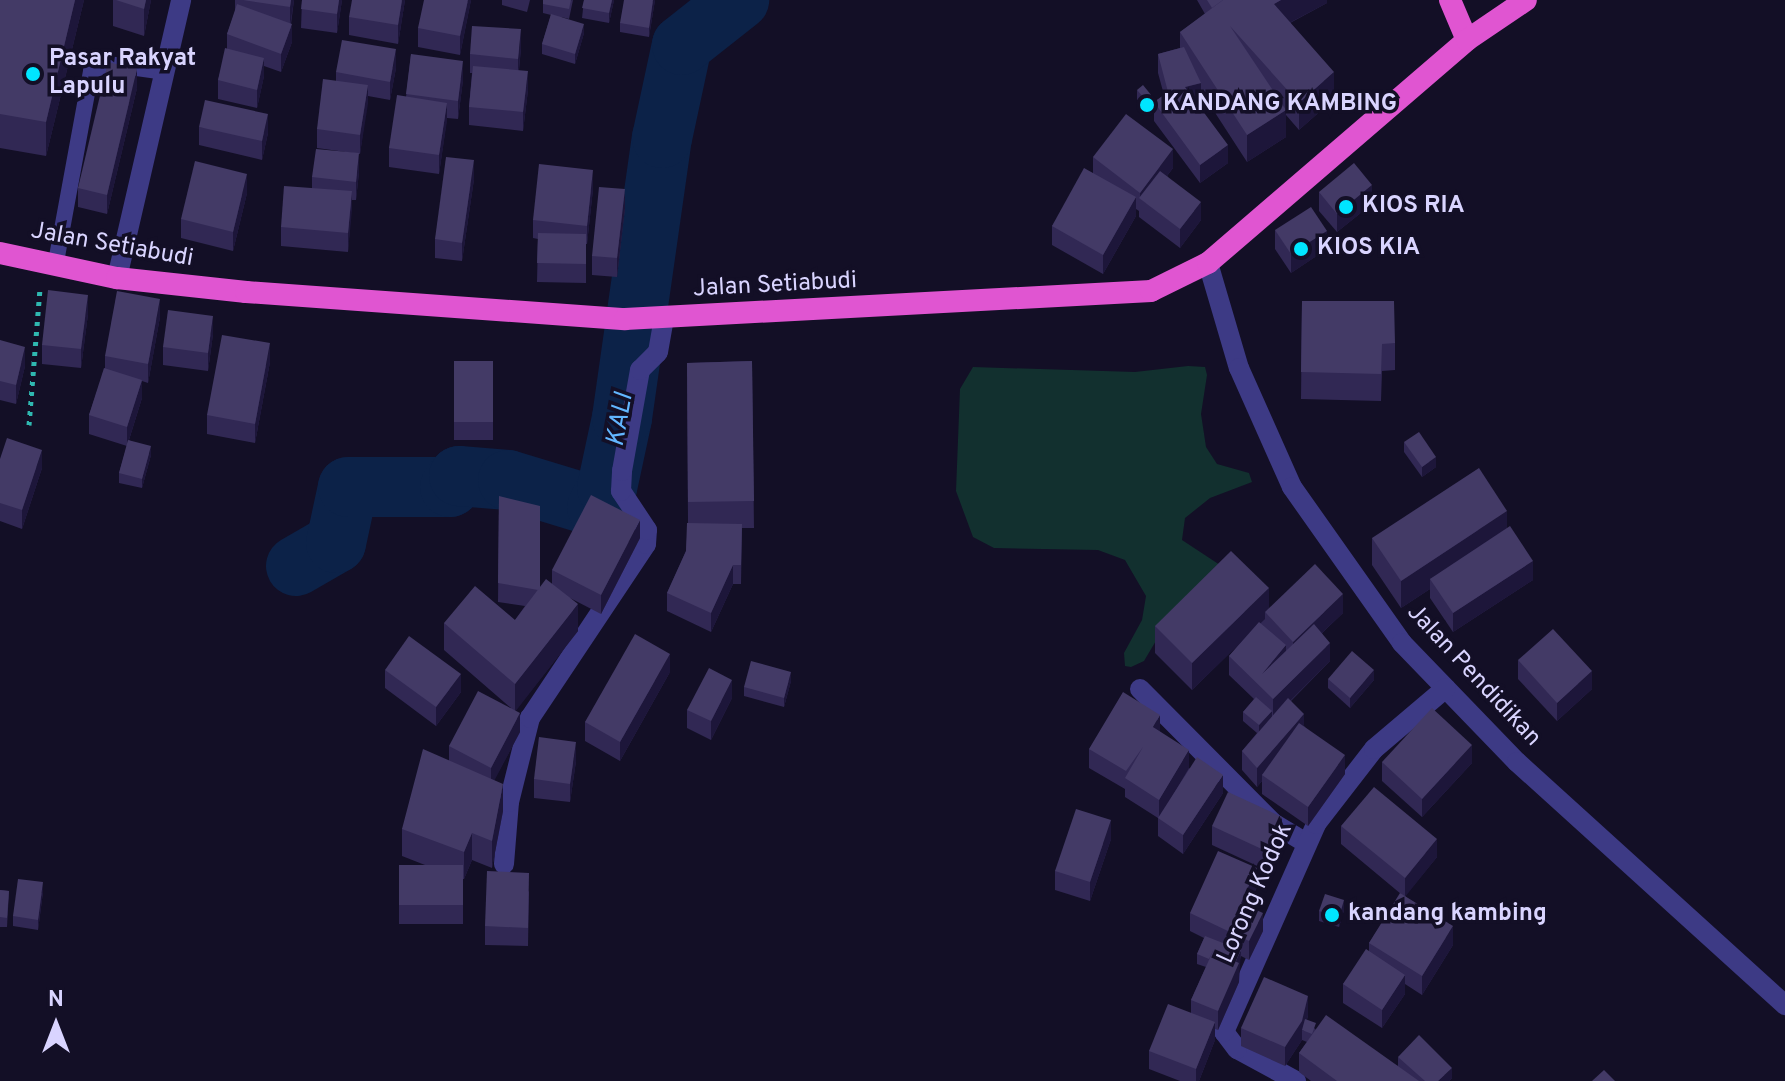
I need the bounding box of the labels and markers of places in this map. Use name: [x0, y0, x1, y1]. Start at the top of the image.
place label: Pasar Rakyat Lapulu: [49, 46, 196, 102]
marker: Pasar Rakyat Lapulu: [24, 65, 42, 83]
place label: KANDANG KAMBING: [1163, 91, 1397, 119]
marker: KANDANG KAMBING: [1138, 96, 1156, 114]
place label: KIOS RIA: [1362, 193, 1465, 221]
marker: KIOS RIA: [1337, 198, 1355, 216]
place label: KIOS KIA: [1317, 235, 1420, 263]
marker: KIOS KIA: [1292, 240, 1310, 258]
place label: kandang kambing: [1348, 901, 1547, 929]
marker: kandang kambing: [1323, 906, 1341, 924]

